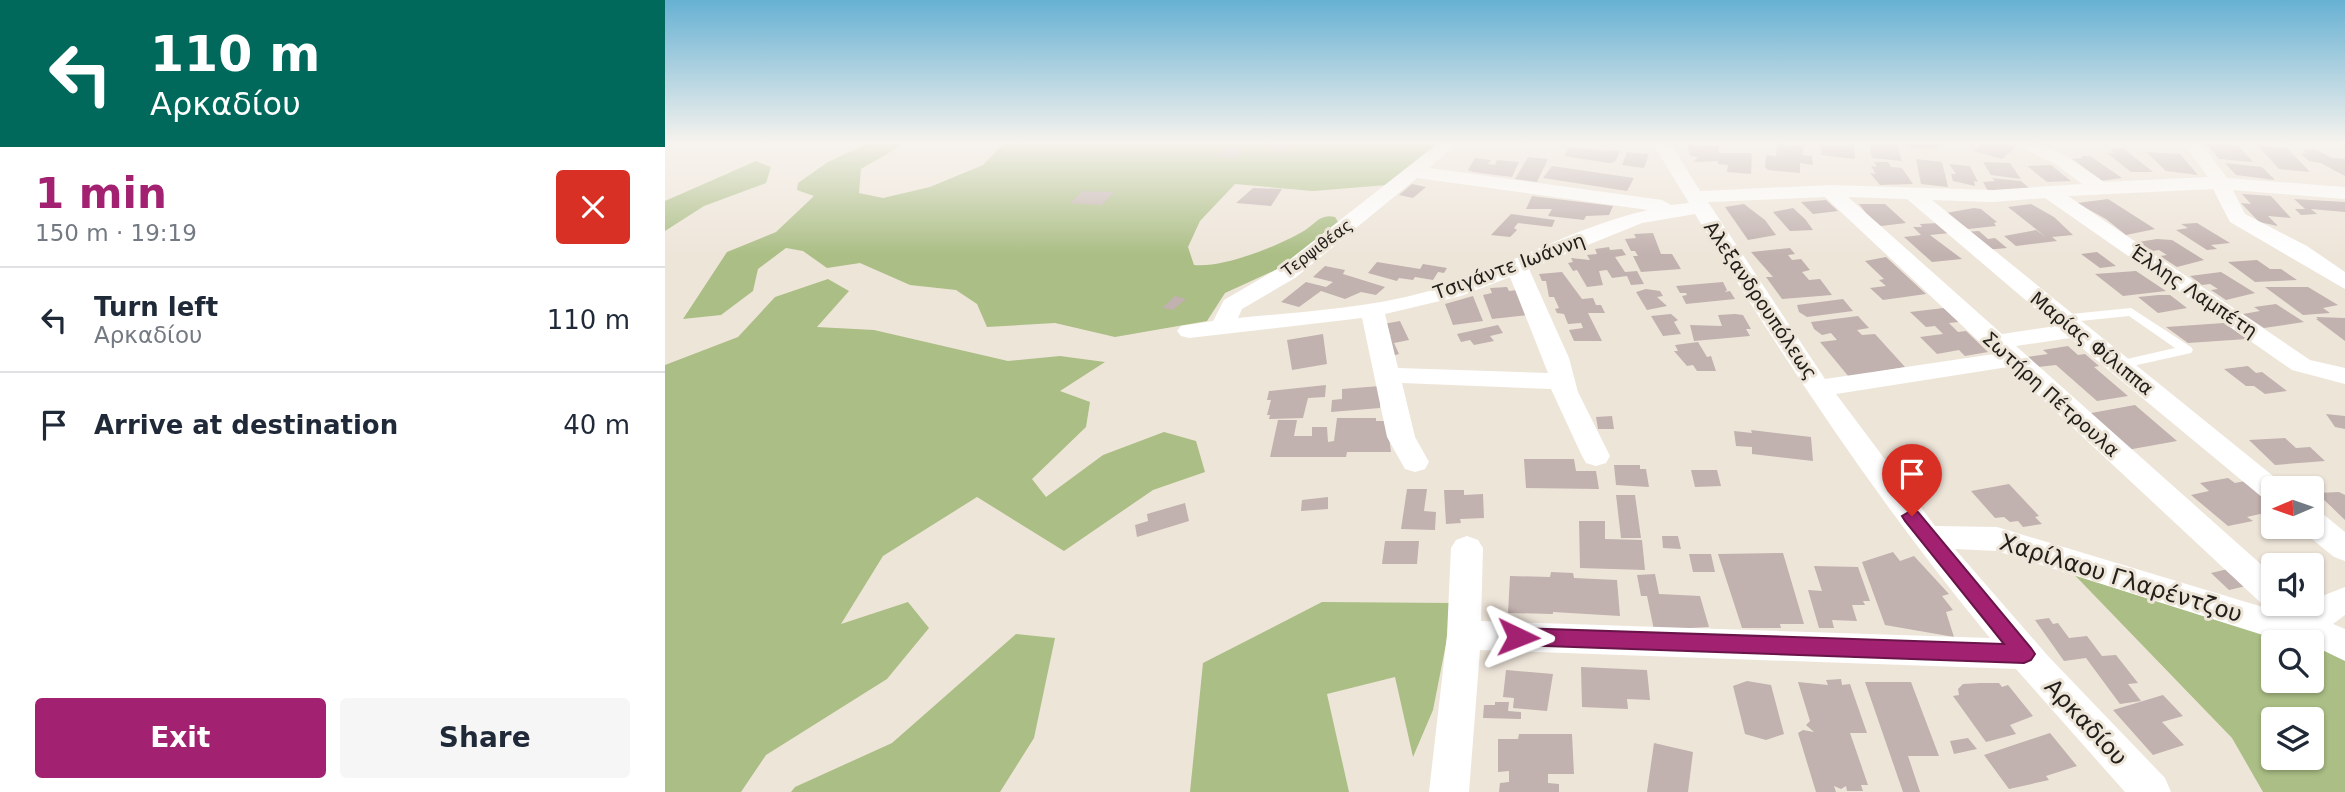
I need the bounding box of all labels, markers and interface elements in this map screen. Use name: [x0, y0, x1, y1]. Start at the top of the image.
text: 110 m: [150, 26, 320, 83]
icon: left: [35, 28, 126, 119]
text: Αρκαδίου: [150, 85, 301, 123]
text: 1 min: [35, 169, 167, 218]
button: close: [556, 170, 630, 244]
street label: Τερψιθέας: [1277, 215, 1356, 281]
street label: Αλεξανδρουπόλεως: [1700, 217, 1822, 383]
text: 150 m · 19:19: [35, 220, 197, 246]
street label: Τσιγάντε Ιωάννη: [1429, 228, 1588, 304]
street label: Έλλης Λαμπέτη: [2125, 240, 2262, 342]
street label: Μαρίας Φίλιππα: [2026, 287, 2158, 399]
text: Turn left: [94, 292, 218, 322]
icon: left: [35, 301, 73, 339]
text: 110 m: [547, 305, 630, 335]
text: Αρκαδίου: [94, 322, 202, 348]
street label: Σωτήρη Πέτρουλα: [1978, 327, 2124, 461]
icon: arrive: [35, 406, 73, 444]
text: Arrive at destination: [94, 410, 398, 440]
text: 40 m: [563, 410, 630, 440]
pin: [1882, 444, 1942, 516]
icon: arrive: [1893, 455, 1931, 493]
north arrow: [2261, 476, 2324, 539]
map controls: [2261, 476, 2324, 770]
street label: Χαρίλαου Γλαρέντζου: [1997, 529, 2245, 627]
button: sound: [2261, 553, 2324, 616]
position arrow: [1481, 600, 1555, 674]
button: search: [2261, 630, 2324, 693]
street label: Αρκαδίου: [2040, 674, 2132, 770]
button: Exit: [35, 698, 326, 778]
button: Share: [340, 698, 630, 778]
button: layers: [2261, 707, 2324, 770]

